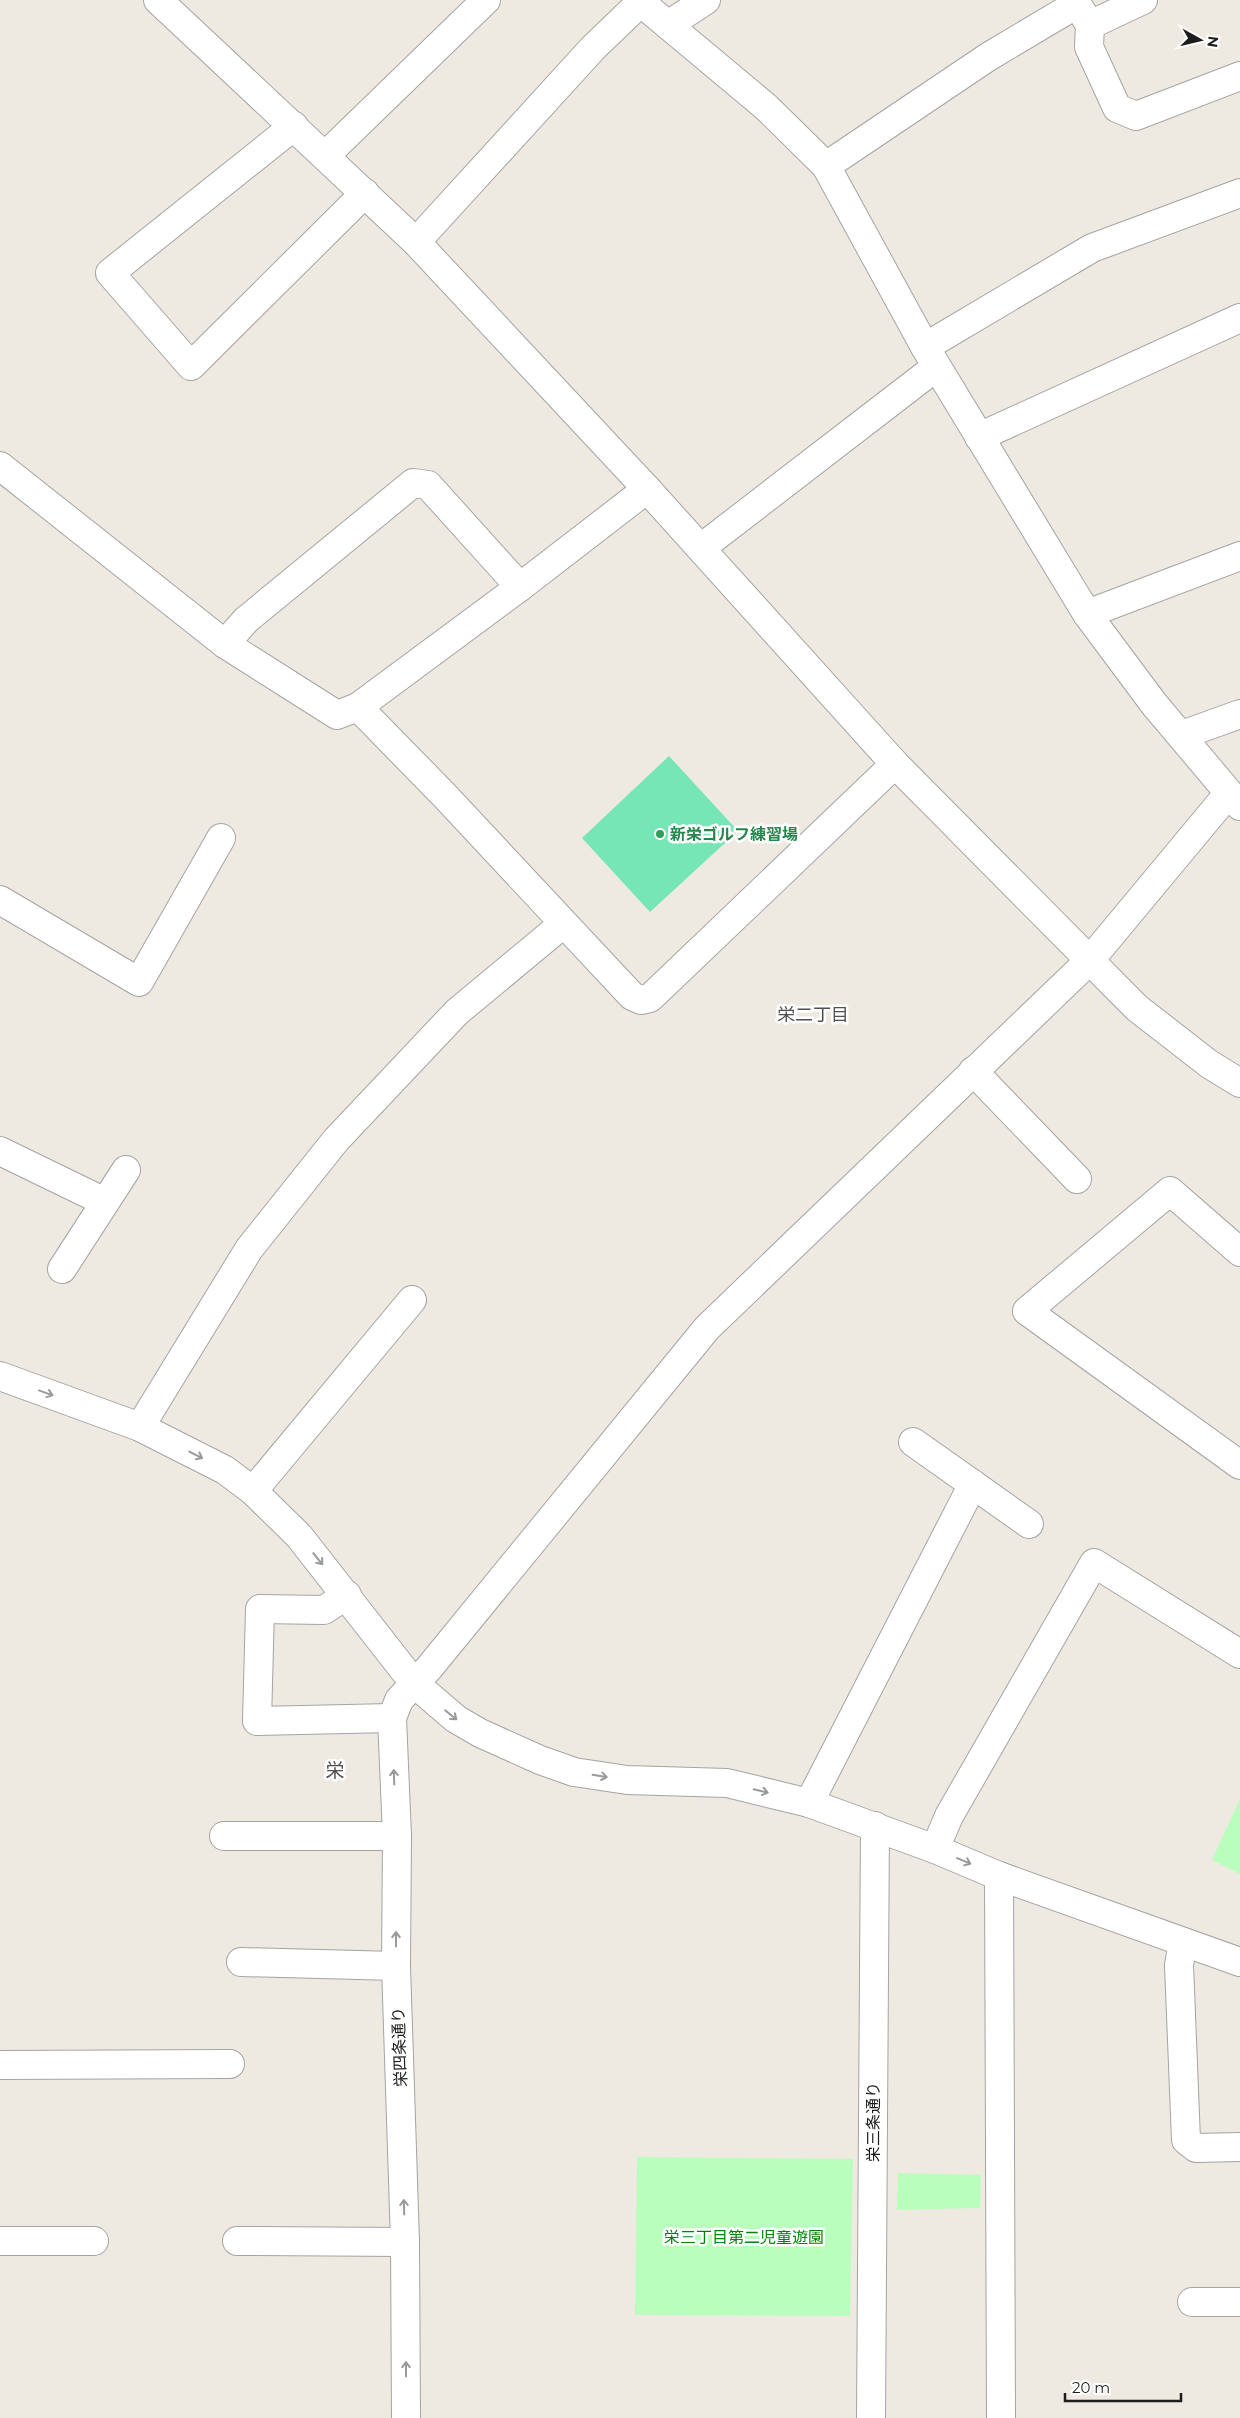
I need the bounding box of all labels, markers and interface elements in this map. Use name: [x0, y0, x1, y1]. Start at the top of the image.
north arrow: [1175, 15, 1225, 65]
text: N: [1203, 35, 1223, 49]
place label: 新栄ゴルフ練習場: [670, 825, 798, 844]
marker: 新栄ゴルフ練習場: [654, 828, 666, 840]
district label: 栄二丁目: [777, 1004, 849, 1026]
one-way arrow: [38, 1389, 53, 1398]
one-way arrow: [188, 1450, 203, 1460]
one-way arrow: [312, 1553, 323, 1566]
one-way arrow: [444, 1709, 457, 1720]
district label: 栄: [325, 1759, 345, 1782]
one-way arrow: [389, 1769, 399, 1786]
one-way arrow: [592, 1771, 608, 1781]
one-way arrow: [753, 1787, 769, 1796]
one-way arrow: [956, 1857, 971, 1866]
one-way arrow: [391, 1932, 401, 1948]
street label: 栄四条通り: [389, 2007, 410, 2087]
street label: 栄三条通り: [864, 2082, 883, 2162]
one-way arrow: [400, 2199, 409, 2215]
park label: 栄三丁目第二児童遊園: [664, 2228, 824, 2247]
one-way arrow: [401, 2362, 411, 2378]
scale bar: [1065, 2370, 1181, 2402]
text: 20 m: [1072, 2378, 1110, 2397]

